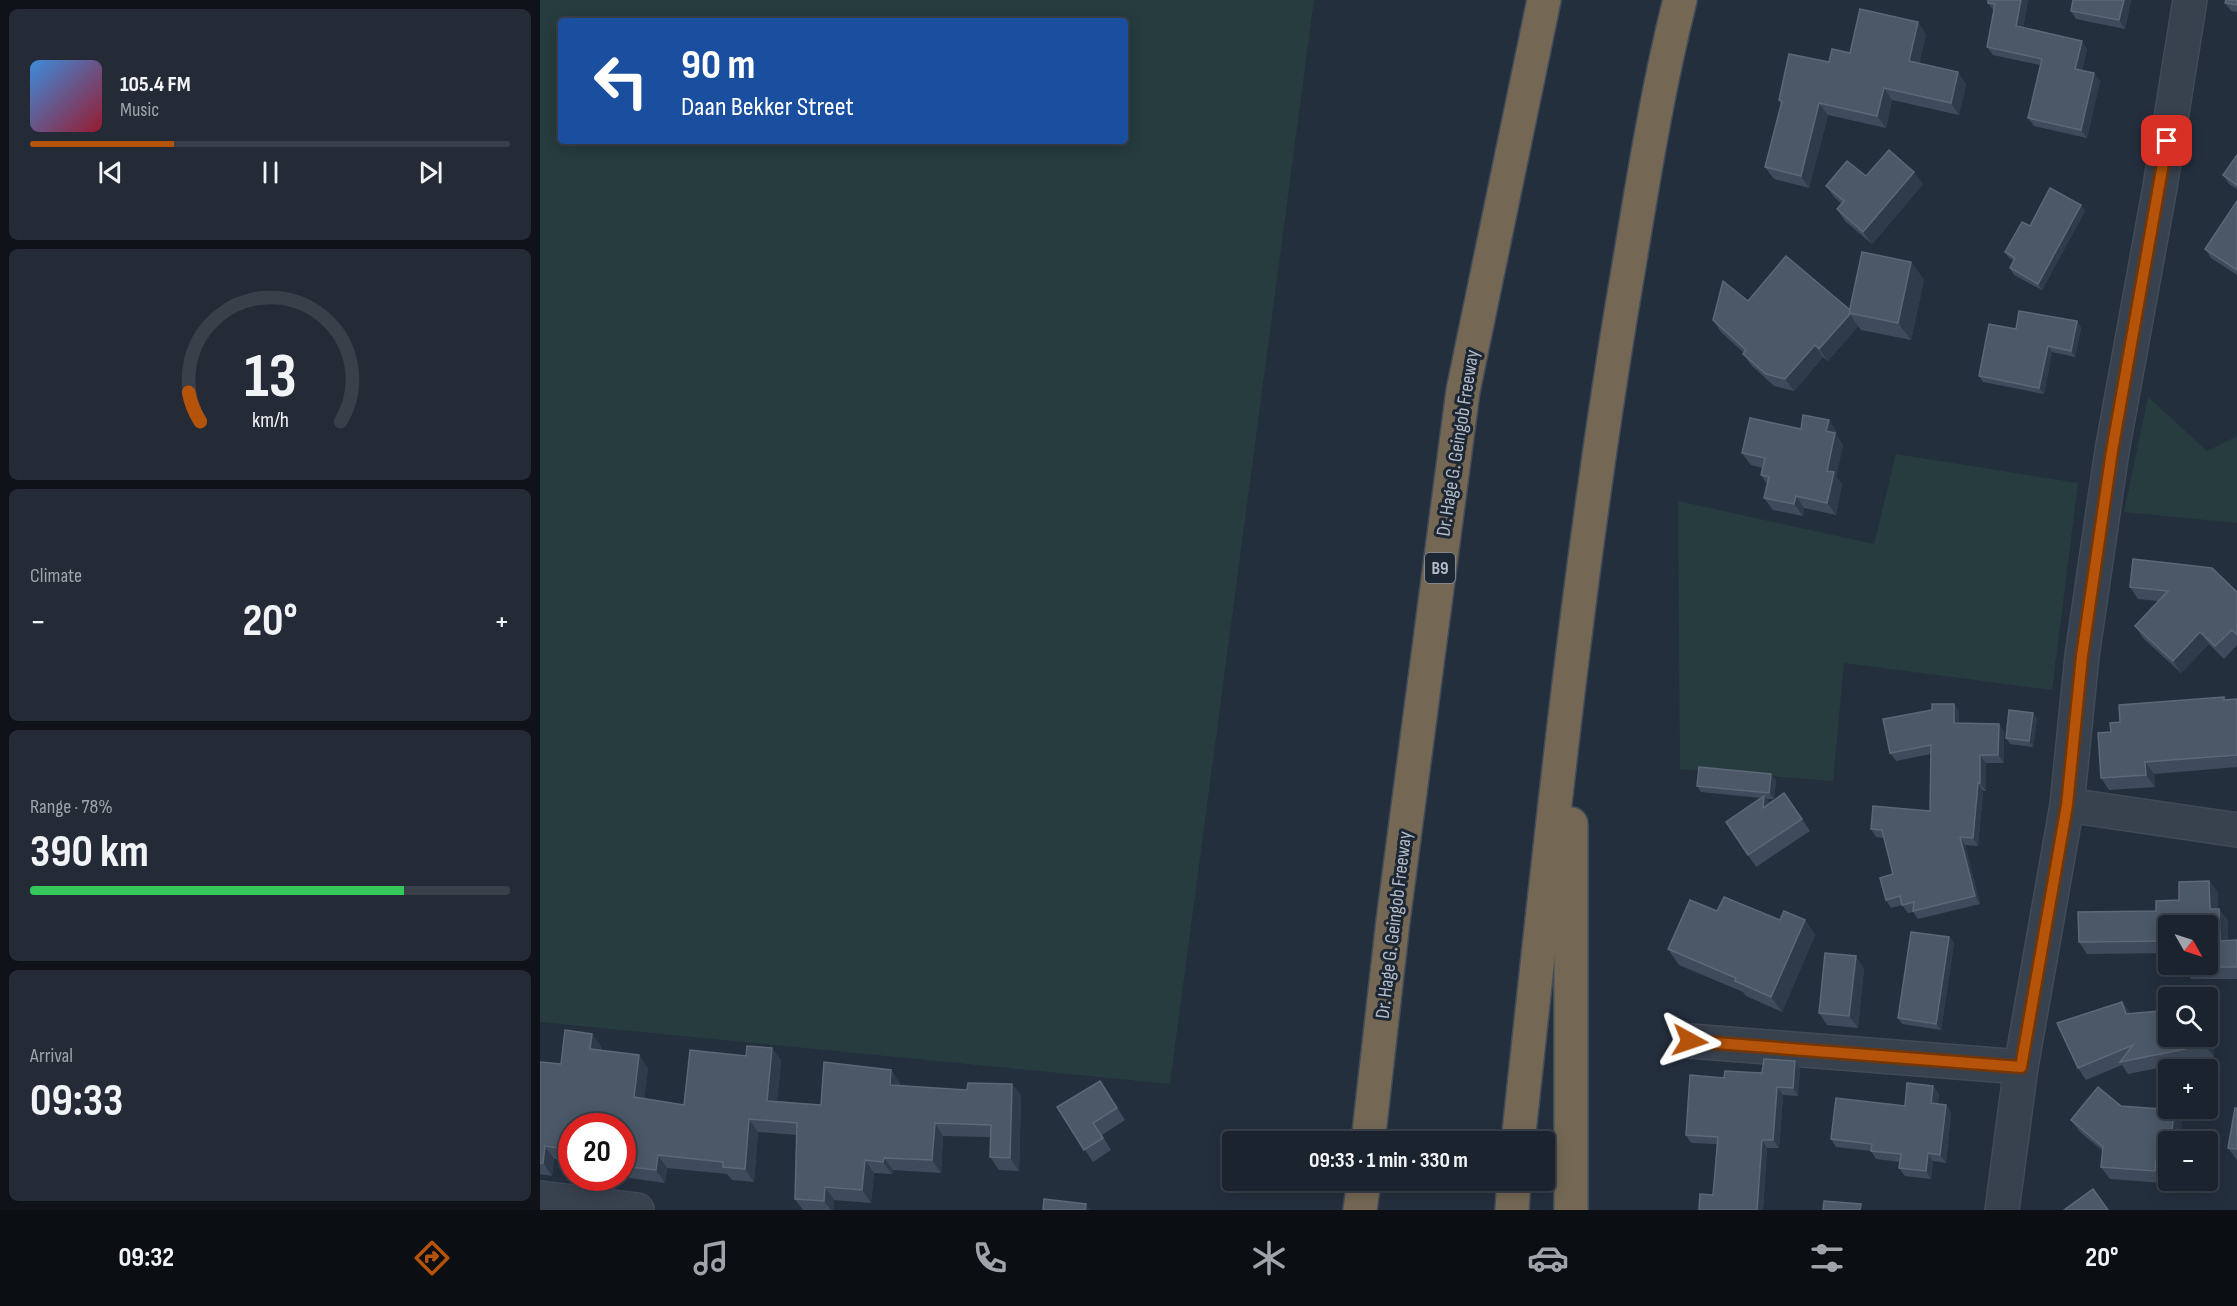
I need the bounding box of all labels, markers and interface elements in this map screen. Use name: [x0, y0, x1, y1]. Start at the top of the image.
text: 90 m: [681, 40, 755, 91]
icon: left: [582, 42, 660, 120]
text: 105.4 FM: [120, 71, 191, 98]
text: Daan Bekker Street: [681, 91, 854, 123]
text: Music: [120, 98, 159, 122]
pin: [2141, 115, 2192, 166]
icon: arrive: [2150, 124, 2183, 157]
icon: previous: [94, 156, 127, 189]
icon: pause: [254, 156, 287, 189]
icon: next: [414, 156, 447, 189]
text: 13: [244, 340, 296, 415]
street label: Dr. Hage G. Geingob Freeway: [1431, 348, 1485, 538]
text: km/h: [251, 408, 289, 433]
road number: B9: [1425, 553, 1455, 583]
text: Climate: [30, 564, 82, 588]
text: 20°: [242, 594, 298, 649]
text: −: [30, 602, 46, 642]
text: +: [494, 602, 510, 642]
text: Range · 78%: [30, 795, 113, 819]
text: 390 km: [30, 825, 149, 880]
street label: Dr. Hage G. Geingob Freeway: [1371, 830, 1417, 1020]
north arrow: [2158, 915, 2218, 975]
map controls: [2158, 915, 2218, 1191]
button: search: [2158, 987, 2218, 1047]
position arrow: [1658, 1009, 1722, 1073]
text: Arrival: [30, 1044, 73, 1068]
button: +: [2158, 1059, 2218, 1119]
text: 09:33: [30, 1074, 123, 1129]
speed limit sign: 20: [558, 1113, 636, 1191]
button: −: [2158, 1131, 2218, 1191]
text: 09:33 · 1 min · 330 m: [1309, 1147, 1468, 1174]
icon: directions: [411, 1237, 453, 1279]
icon: music: [690, 1237, 732, 1279]
icon: phone: [969, 1237, 1011, 1279]
icon: climate: [1248, 1237, 1290, 1279]
icon: car: [1527, 1237, 1569, 1279]
icon: filters: [1806, 1237, 1848, 1279]
text: 09:32: [119, 1242, 174, 1274]
text: 20°: [2085, 1242, 2118, 1274]

